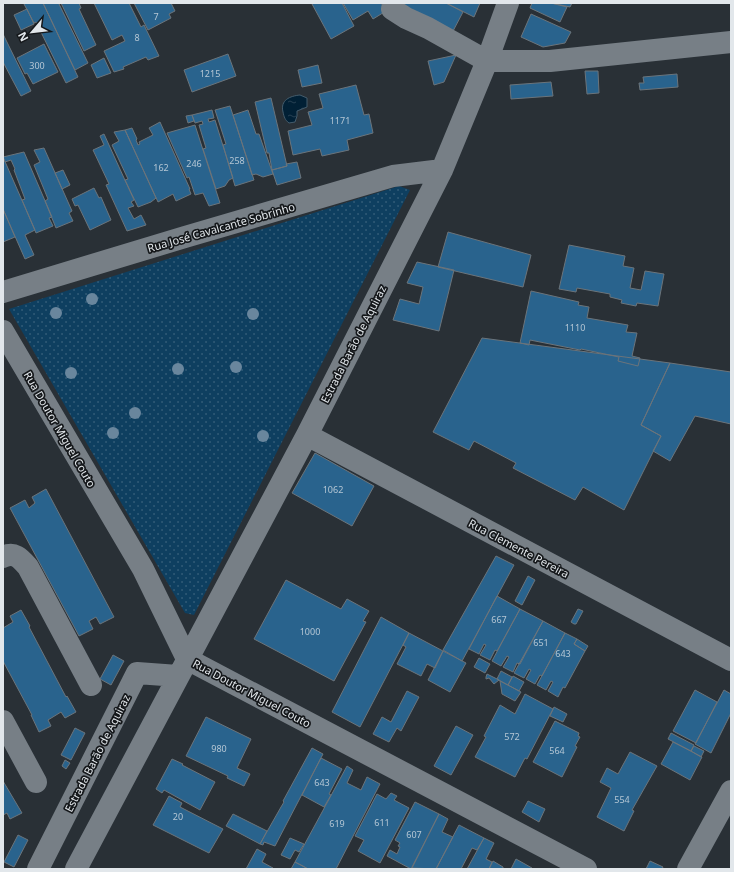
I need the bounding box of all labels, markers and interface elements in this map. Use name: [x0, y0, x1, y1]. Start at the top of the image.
house number: 7: [153, 10, 159, 23]
north arrow: [12, 12, 52, 52]
text: N: [14, 29, 31, 44]
house number: 8: [134, 31, 140, 44]
house number: 300: [29, 59, 45, 72]
house number: 1215: [200, 67, 220, 80]
house number: 1171: [330, 114, 350, 127]
house number: 258: [229, 154, 245, 167]
house number: 246: [186, 157, 202, 170]
house number: 162: [153, 161, 169, 174]
street label: Rua José Cavalcante Sobrinho: [146, 199, 297, 255]
street label: Estrada Barão de Aquiraz: [317, 283, 389, 405]
house number: 1110: [565, 321, 585, 334]
street label: Rua Doutor Miguel Couto: [21, 368, 100, 490]
house number: 1062: [323, 483, 343, 496]
street label: Rua Clemente Pereira: [466, 515, 572, 581]
house number: 667: [491, 613, 507, 626]
house number: 1000: [300, 625, 320, 638]
house number: 651: [533, 636, 549, 649]
house number: 643: [555, 647, 571, 660]
street label: Rua Doutor Miguel Couto: [190, 656, 314, 731]
street label: Estrada Barão de Aquiraz: [61, 692, 133, 814]
house number: 572: [504, 730, 520, 743]
house number: 980: [211, 742, 227, 755]
house number: 564: [549, 744, 565, 757]
house number: 643: [314, 776, 330, 789]
house number: 554: [614, 793, 630, 806]
house number: 20: [173, 810, 183, 823]
house number: 611: [374, 816, 390, 829]
house number: 619: [329, 817, 345, 830]
house number: 607: [406, 828, 422, 841]

